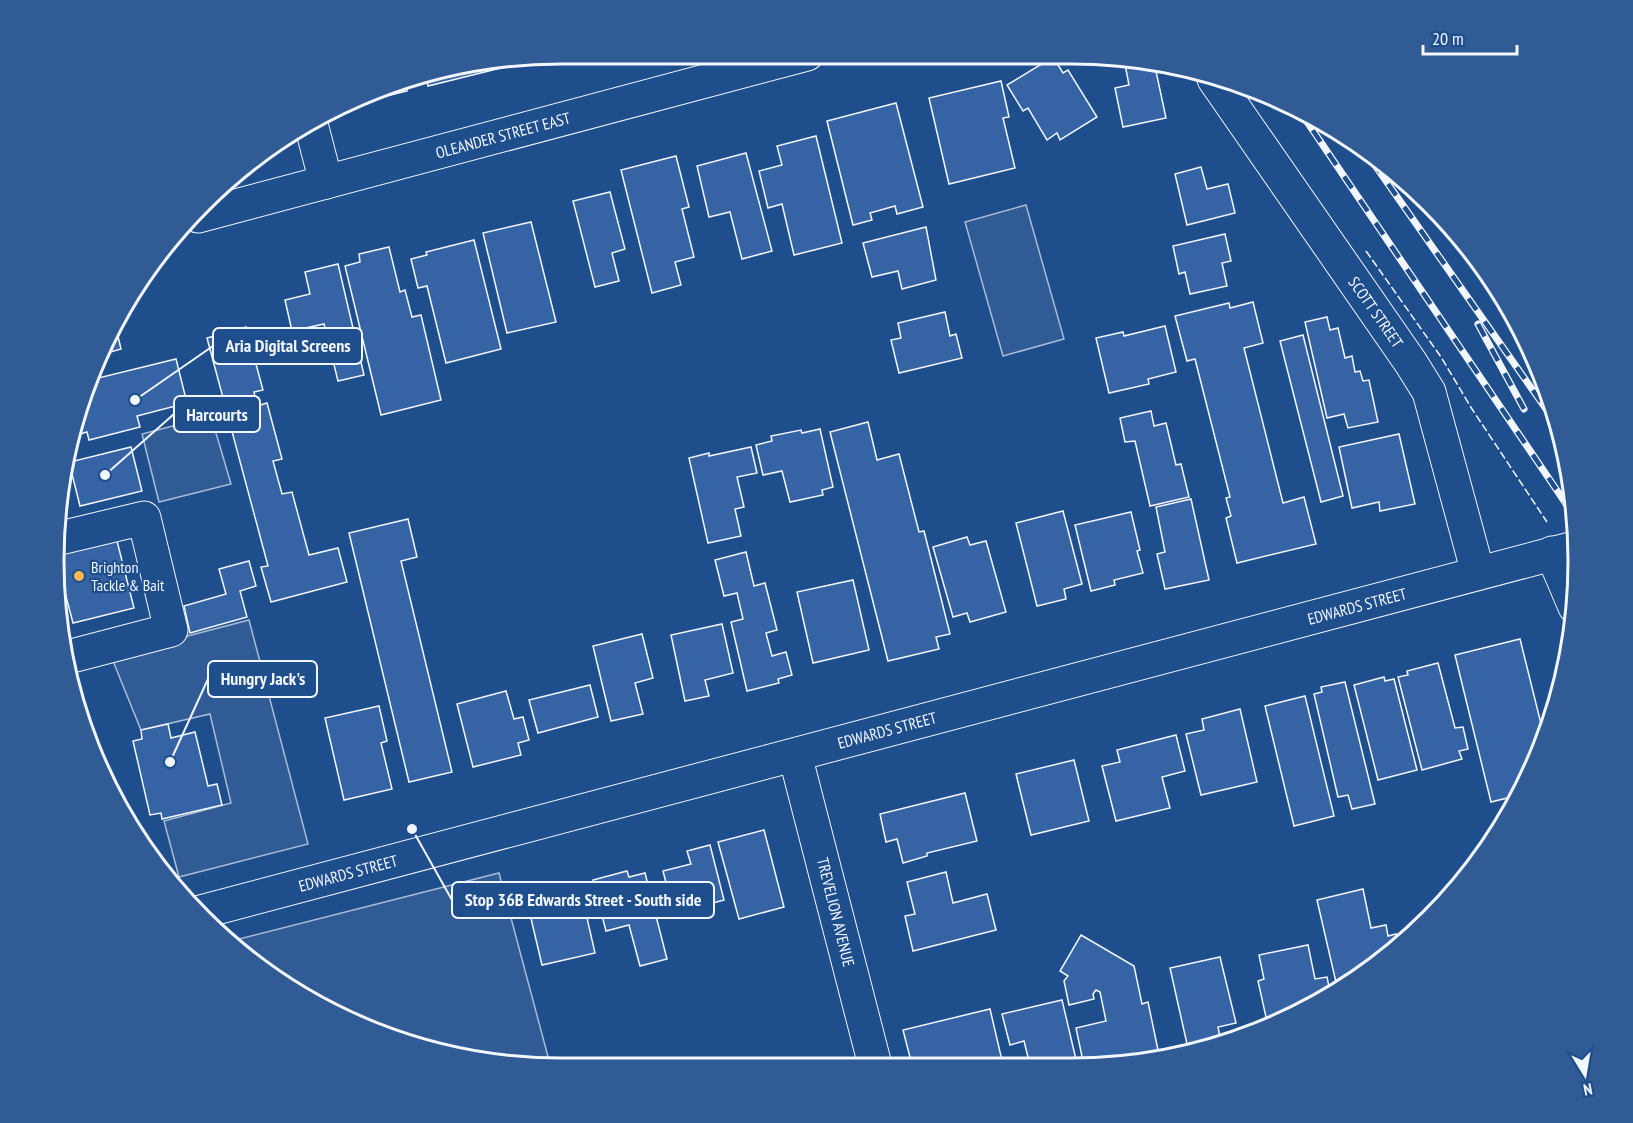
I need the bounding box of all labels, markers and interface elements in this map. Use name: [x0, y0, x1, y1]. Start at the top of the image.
scale bar: [1423, 18, 1518, 56]
text: 20 m: [1432, 27, 1464, 50]
street label: OLEANDER STREET EAST: [433, 107, 573, 163]
street label: SCOTT STREET: [1344, 273, 1408, 351]
callout: Aria Digital Screens: [213, 328, 362, 364]
text: Aria Digital Screens: [224, 334, 351, 357]
callout: Harcourts: [174, 396, 260, 432]
text: Harcourts: [186, 403, 248, 426]
place label: Brighton Tackle & Bait: [91, 557, 165, 595]
marker: Brighton Tackle & Bait: [72, 569, 86, 583]
street label: EDWARDS STREET: [1305, 583, 1409, 629]
callout: Hungry Jack's: [208, 661, 317, 697]
text: Hungry Jack's: [221, 667, 305, 690]
street label: EDWARDS STREET: [835, 707, 939, 753]
street label: EDWARDS STREET: [296, 850, 400, 896]
street label: TREVELION AVENUE: [813, 855, 859, 969]
callout: Stop 36B Edwards Street - South side: [452, 882, 714, 918]
text: Stop 36B Edwards Street - South side: [465, 888, 702, 911]
north arrow: [1555, 1045, 1615, 1105]
text: N: [1582, 1079, 1594, 1100]

